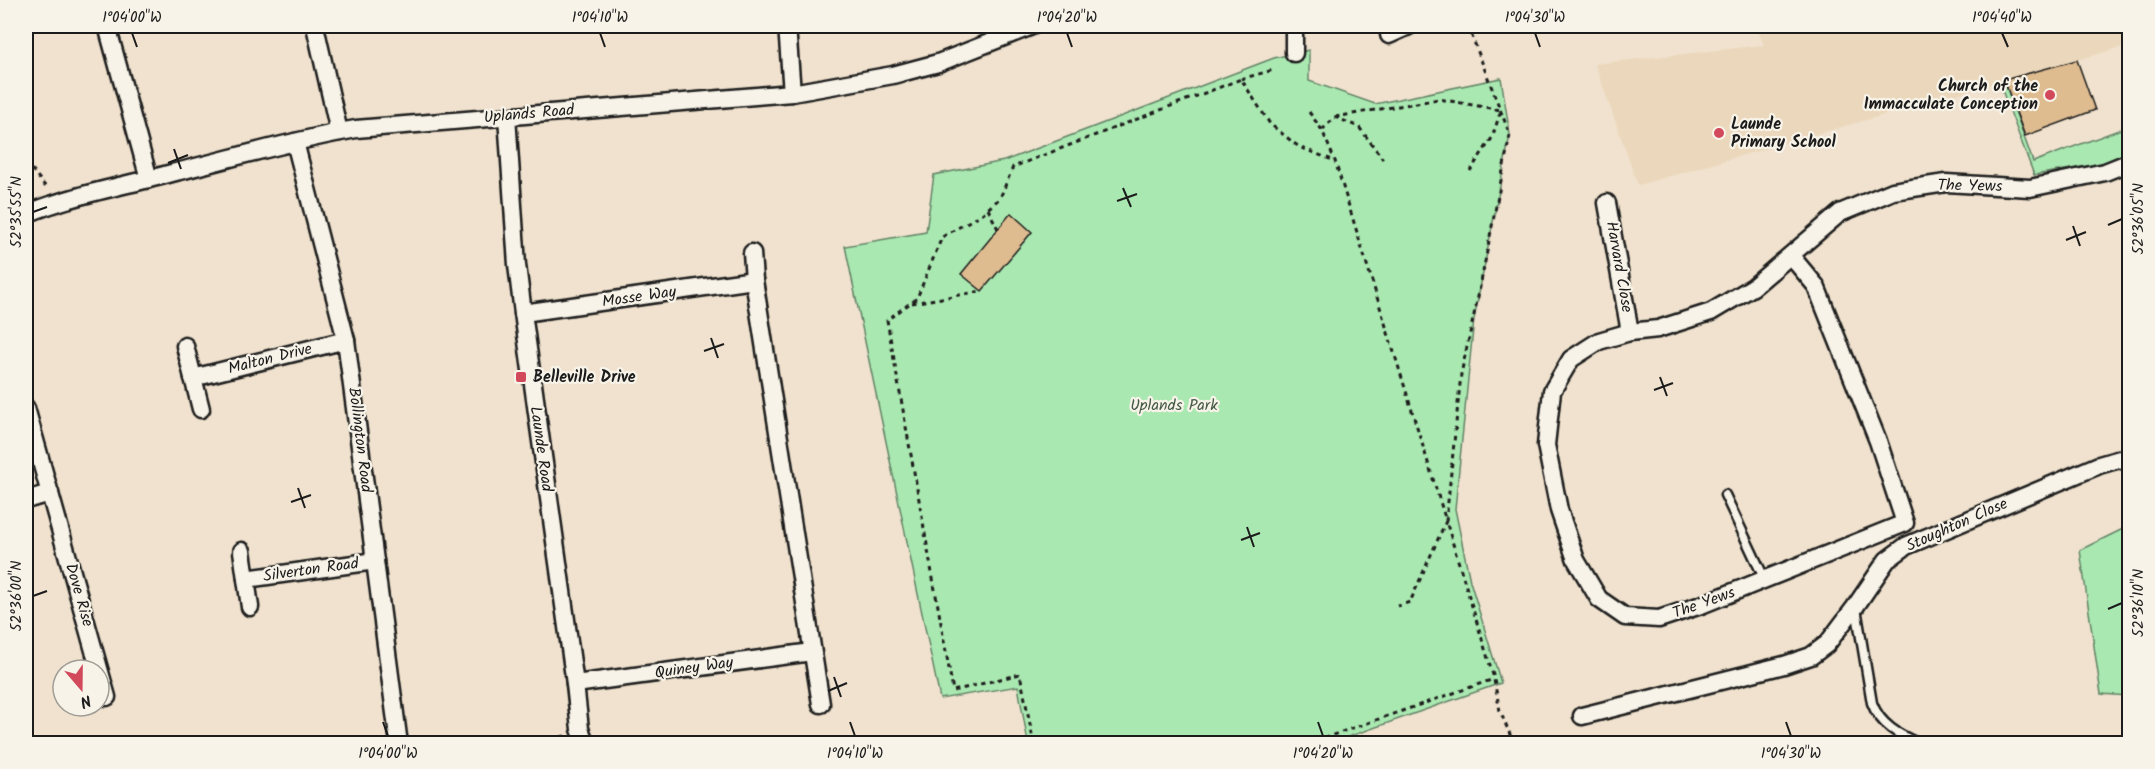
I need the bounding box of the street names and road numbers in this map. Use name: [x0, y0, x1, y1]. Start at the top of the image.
street label: Uplands Road: [483, 98, 576, 130]
street label: The Yews: [1937, 173, 2003, 199]
street label: Harvard Close: [1599, 219, 1639, 315]
street label: Mosse Way: [600, 279, 678, 315]
street label: Malton Drive: [225, 336, 315, 382]
street label: Bollington Road: [341, 386, 379, 495]
street label: Launde Road: [523, 405, 560, 494]
street label: Stoughton Close: [1902, 491, 2012, 559]
street label: Silverton Road: [262, 551, 361, 589]
street label: Dove Rise: [58, 560, 100, 630]
street label: The Yews: [1669, 580, 1739, 626]
street label: Quiney Way: [653, 650, 735, 686]

